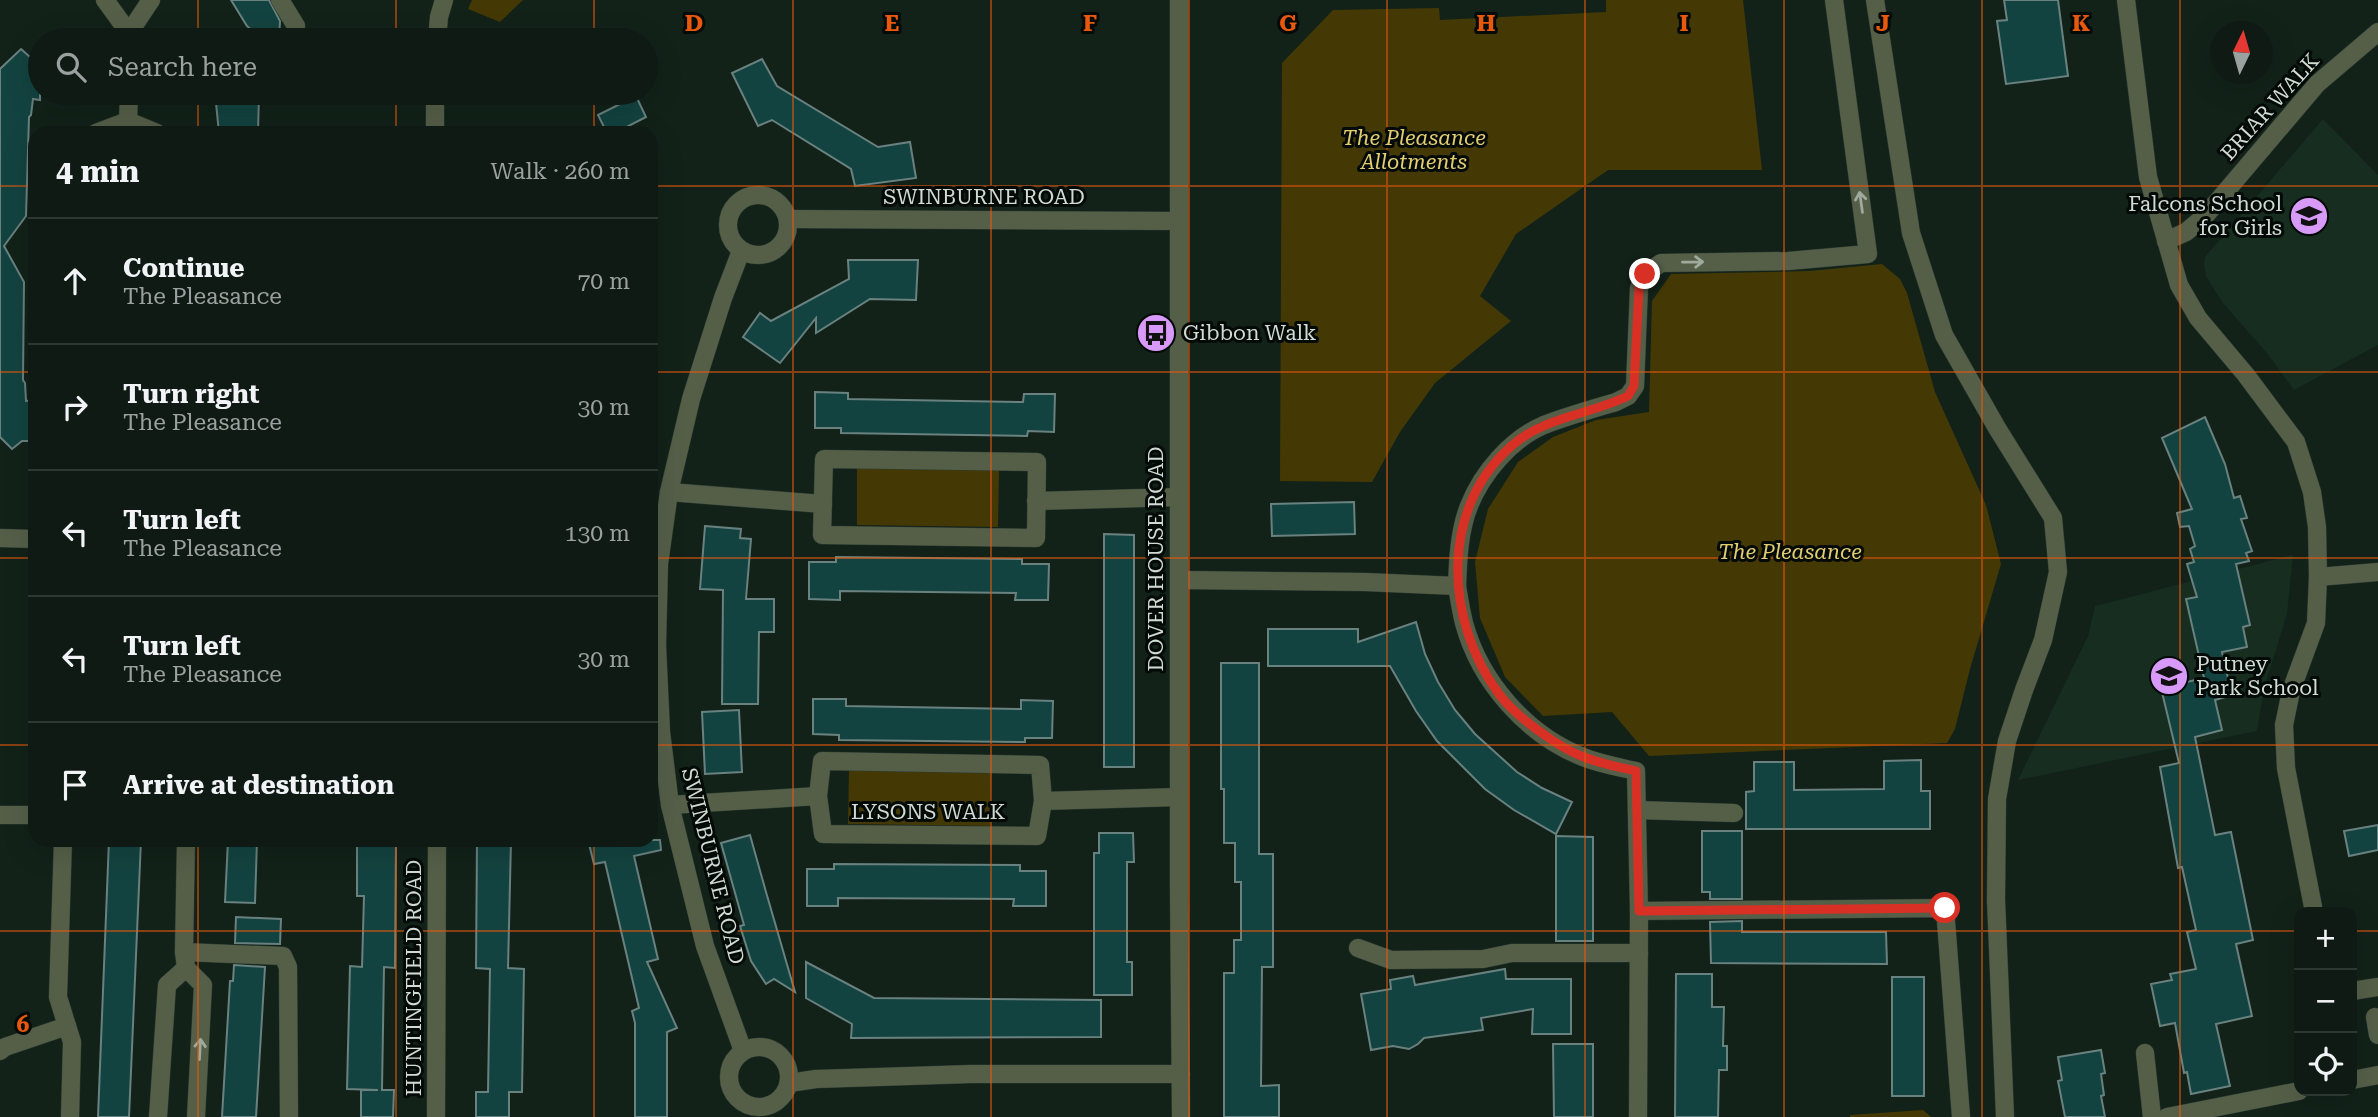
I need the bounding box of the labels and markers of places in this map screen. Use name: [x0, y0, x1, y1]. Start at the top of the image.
place label: Falcons School for Girls: [2128, 192, 2283, 240]
school or university icon: Falcons School for Girls: [2288, 195, 2330, 237]
bus stop icon: Gibbon Walk: [1135, 312, 1177, 354]
place label: Gibbon Walk: [1183, 321, 1316, 345]
place label: Putney Park School: [2196, 652, 2319, 700]
school or university icon: Putney Park School: [2148, 655, 2190, 697]

